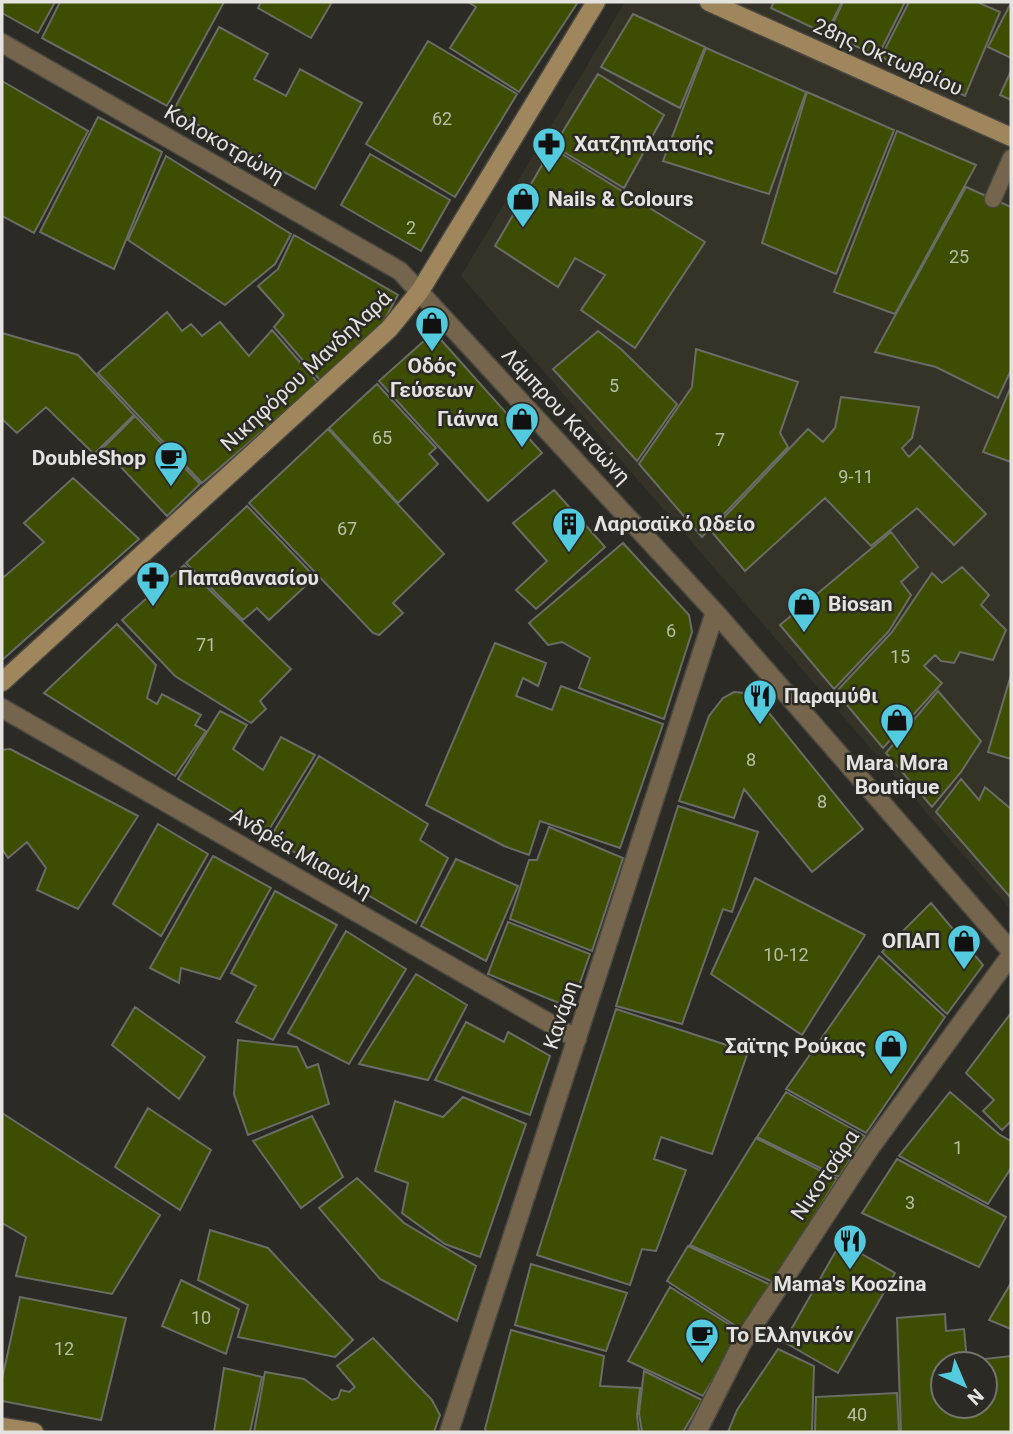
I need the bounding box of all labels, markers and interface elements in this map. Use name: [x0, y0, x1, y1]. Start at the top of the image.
street label: 28ης Οκτωβρίου: [810, 13, 966, 101]
street label: Κολοκοτρώνη: [160, 100, 288, 188]
house number: 62: [432, 108, 452, 129]
pharmacy icon: Χατζηπλατσής: [530, 125, 568, 174]
place label: Χατζηπλατσής: [574, 132, 714, 156]
shop icon: Nails & Colours: [504, 180, 542, 229]
place label: Nails & Colours: [548, 187, 694, 211]
house number: 2: [406, 217, 416, 238]
house number: 25: [949, 246, 969, 267]
street label: Νικηφόρου Μανδηλαρά: [216, 286, 396, 456]
shop icon: Οδός Γεύσεων: [413, 304, 451, 353]
street label: Λάμπρου Κατσώνη: [497, 343, 635, 489]
place label: Οδός Γεύσεων: [390, 354, 474, 402]
house number: 5: [609, 375, 619, 396]
shop icon: Γιάννα: [503, 400, 541, 449]
place label: Γιάννα: [437, 407, 498, 431]
house number: 65: [372, 427, 392, 448]
house number: 7: [715, 429, 725, 450]
cafe icon: DoubleShop: [152, 439, 190, 488]
place label: DoubleShop: [32, 446, 146, 470]
house number: 9-11: [838, 466, 874, 487]
building icon: Λαρισαϊκό Ωδείο: [550, 505, 588, 554]
place label: Λαρισαϊκό Ωδείο: [594, 512, 755, 536]
house number: 67: [337, 518, 357, 539]
pharmacy icon: Παπαθανασίου: [134, 559, 172, 608]
place label: Παπαθανασίου: [178, 566, 319, 590]
shop icon: Biosan: [785, 585, 823, 634]
place label: Biosan: [828, 592, 893, 616]
house number: 6: [666, 620, 676, 641]
house number: 71: [196, 634, 216, 655]
house number: 15: [890, 646, 910, 667]
restaurant icon: Παραμύθι: [741, 677, 779, 726]
place label: Παραμύθι: [784, 684, 878, 708]
shop icon: Mara Mora Boutique: [878, 701, 916, 750]
house number: 8: [746, 749, 756, 770]
place label: Mara Mora Boutique: [846, 751, 948, 799]
house number: 8: [817, 791, 827, 812]
street label: Ανδρέα Μιαούλη: [226, 803, 376, 903]
shop icon: ΟΠΑΠ: [945, 922, 983, 971]
place label: ΟΠΑΠ: [882, 929, 940, 953]
house number: 10-12: [763, 944, 809, 965]
street label: Κανάρη: [539, 978, 583, 1052]
shop icon: Σαϊτης Ρούκας: [872, 1027, 910, 1076]
place label: Σαϊτης Ρούκας: [725, 1034, 866, 1058]
street label: Νικοτσάρα: [786, 1125, 864, 1225]
house number: 1: [953, 1137, 963, 1158]
house number: 3: [905, 1192, 915, 1213]
restaurant icon: Mama's Koozina: [831, 1222, 869, 1271]
place label: Mama's Koozina: [773, 1272, 927, 1296]
house number: 10: [191, 1307, 211, 1328]
cafe icon: Το Ελληνικόν: [683, 1316, 721, 1365]
place label: Το Ελληνικόν: [726, 1323, 854, 1347]
house number: 12: [54, 1338, 74, 1359]
north arrow: [929, 1350, 999, 1420]
text: N: [963, 1384, 988, 1410]
house number: 40: [847, 1404, 867, 1425]

